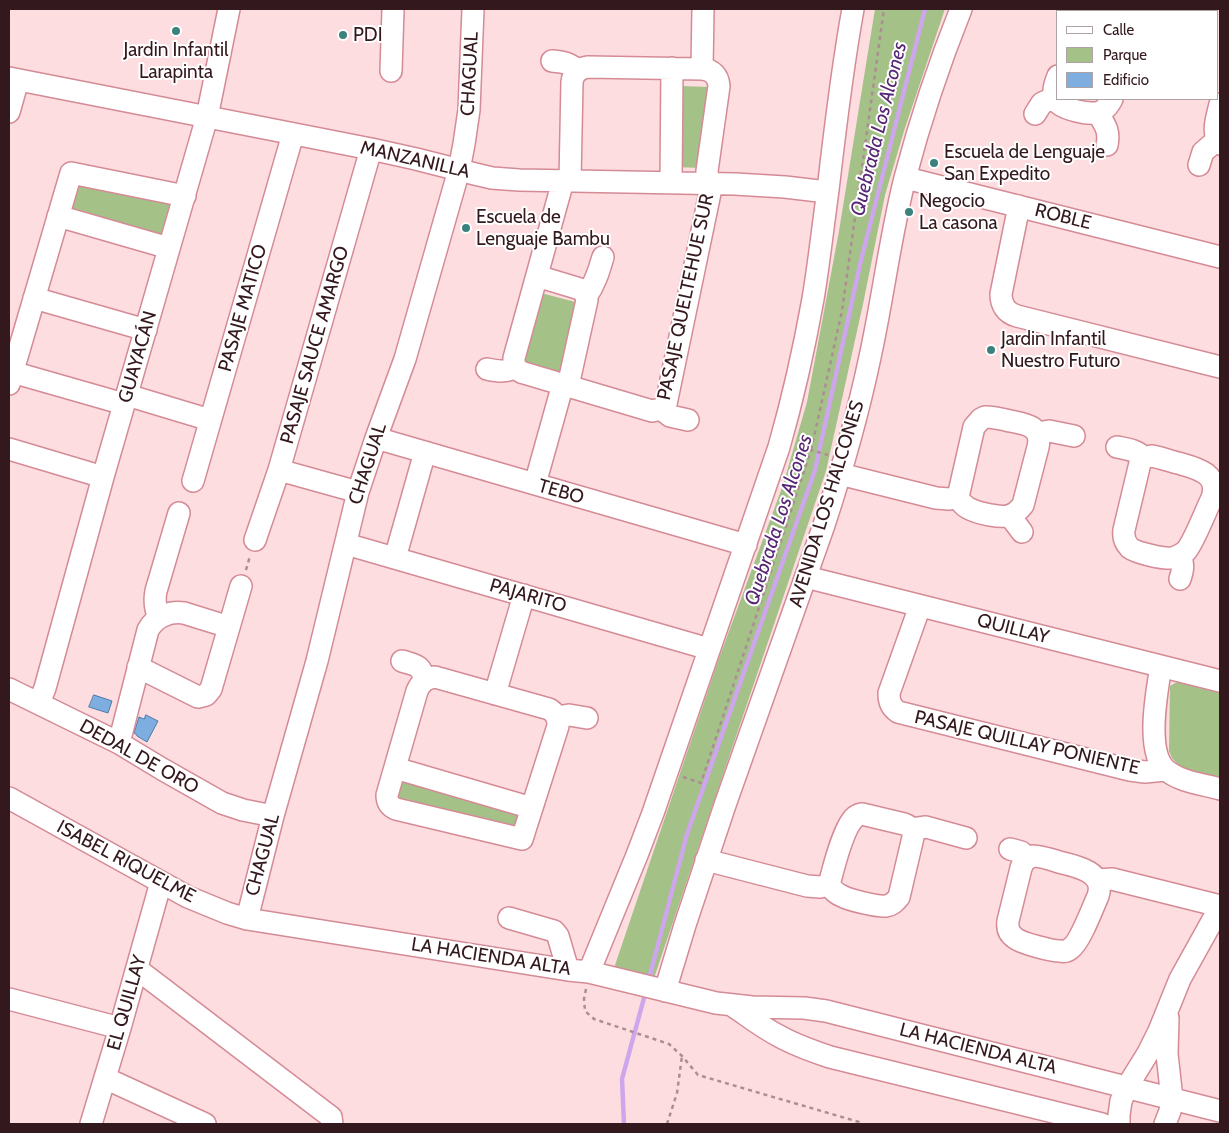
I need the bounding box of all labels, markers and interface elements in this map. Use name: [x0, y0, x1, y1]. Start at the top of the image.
legend: [1056, 10, 1219, 100]
text: Calle: [1103, 21, 1134, 39]
place label: PDI: [353, 24, 383, 46]
marker: Jardin Infantil Larapinta: [170, 25, 182, 37]
marker: PDI: [337, 29, 349, 41]
street label: CHAGUAL: [456, 31, 484, 117]
place label: Jardin Infantil Larapinta: [124, 39, 228, 83]
water label: Quebrada Los Alcones: [846, 40, 912, 218]
text: Parque: [1103, 46, 1147, 64]
text: Edificio: [1103, 71, 1149, 89]
street label: MANZANILLA: [358, 136, 472, 184]
place label: Escuela de Lenguaje San Expedito: [944, 141, 1105, 185]
marker: Escuela de Lenguaje San Expedito: [928, 157, 940, 169]
place label: Negocio La casona: [919, 190, 998, 234]
street label: PASAJE QUELTEHUE SUR: [653, 192, 719, 402]
street label: ROBLE: [1032, 199, 1094, 235]
place label: Escuela de Lenguaje Bambu: [476, 206, 610, 250]
marker: Negocio La casona: [903, 206, 915, 218]
marker: Escuela de Lenguaje Bambu: [460, 222, 472, 234]
street label: PASAJE MATICO: [214, 242, 272, 374]
street label: PASAJE SAUCE AMARGO: [276, 243, 354, 447]
street label: GUAYACÁN: [114, 308, 162, 406]
place label: Jardin Infantil Nuestro Futuro: [1001, 328, 1120, 372]
marker: Jardin Infantil Nuestro Futuro: [985, 344, 997, 356]
street label: AVENIDA LOS HALCONES: [785, 398, 869, 610]
street label: CHAGUAL: [344, 421, 392, 507]
water label: Quebrada Los Alcones: [740, 432, 818, 608]
street label: TEBO: [535, 475, 587, 509]
street label: PAJARITO: [487, 574, 569, 618]
street label: QUILLAY: [975, 609, 1051, 649]
street label: PASAJE QUILLAY PONIENTE: [912, 706, 1142, 780]
street label: DEDAL DE ORO: [75, 715, 203, 799]
street label: CHAGUAL: [241, 811, 285, 899]
street label: ISABEL RIQUELME: [53, 816, 199, 908]
street label: LA HACIENDA ALTA: [410, 933, 572, 981]
street label: EL QUILLAY: [103, 953, 151, 1053]
street label: LA HACIENDA ALTA: [897, 1018, 1059, 1080]

